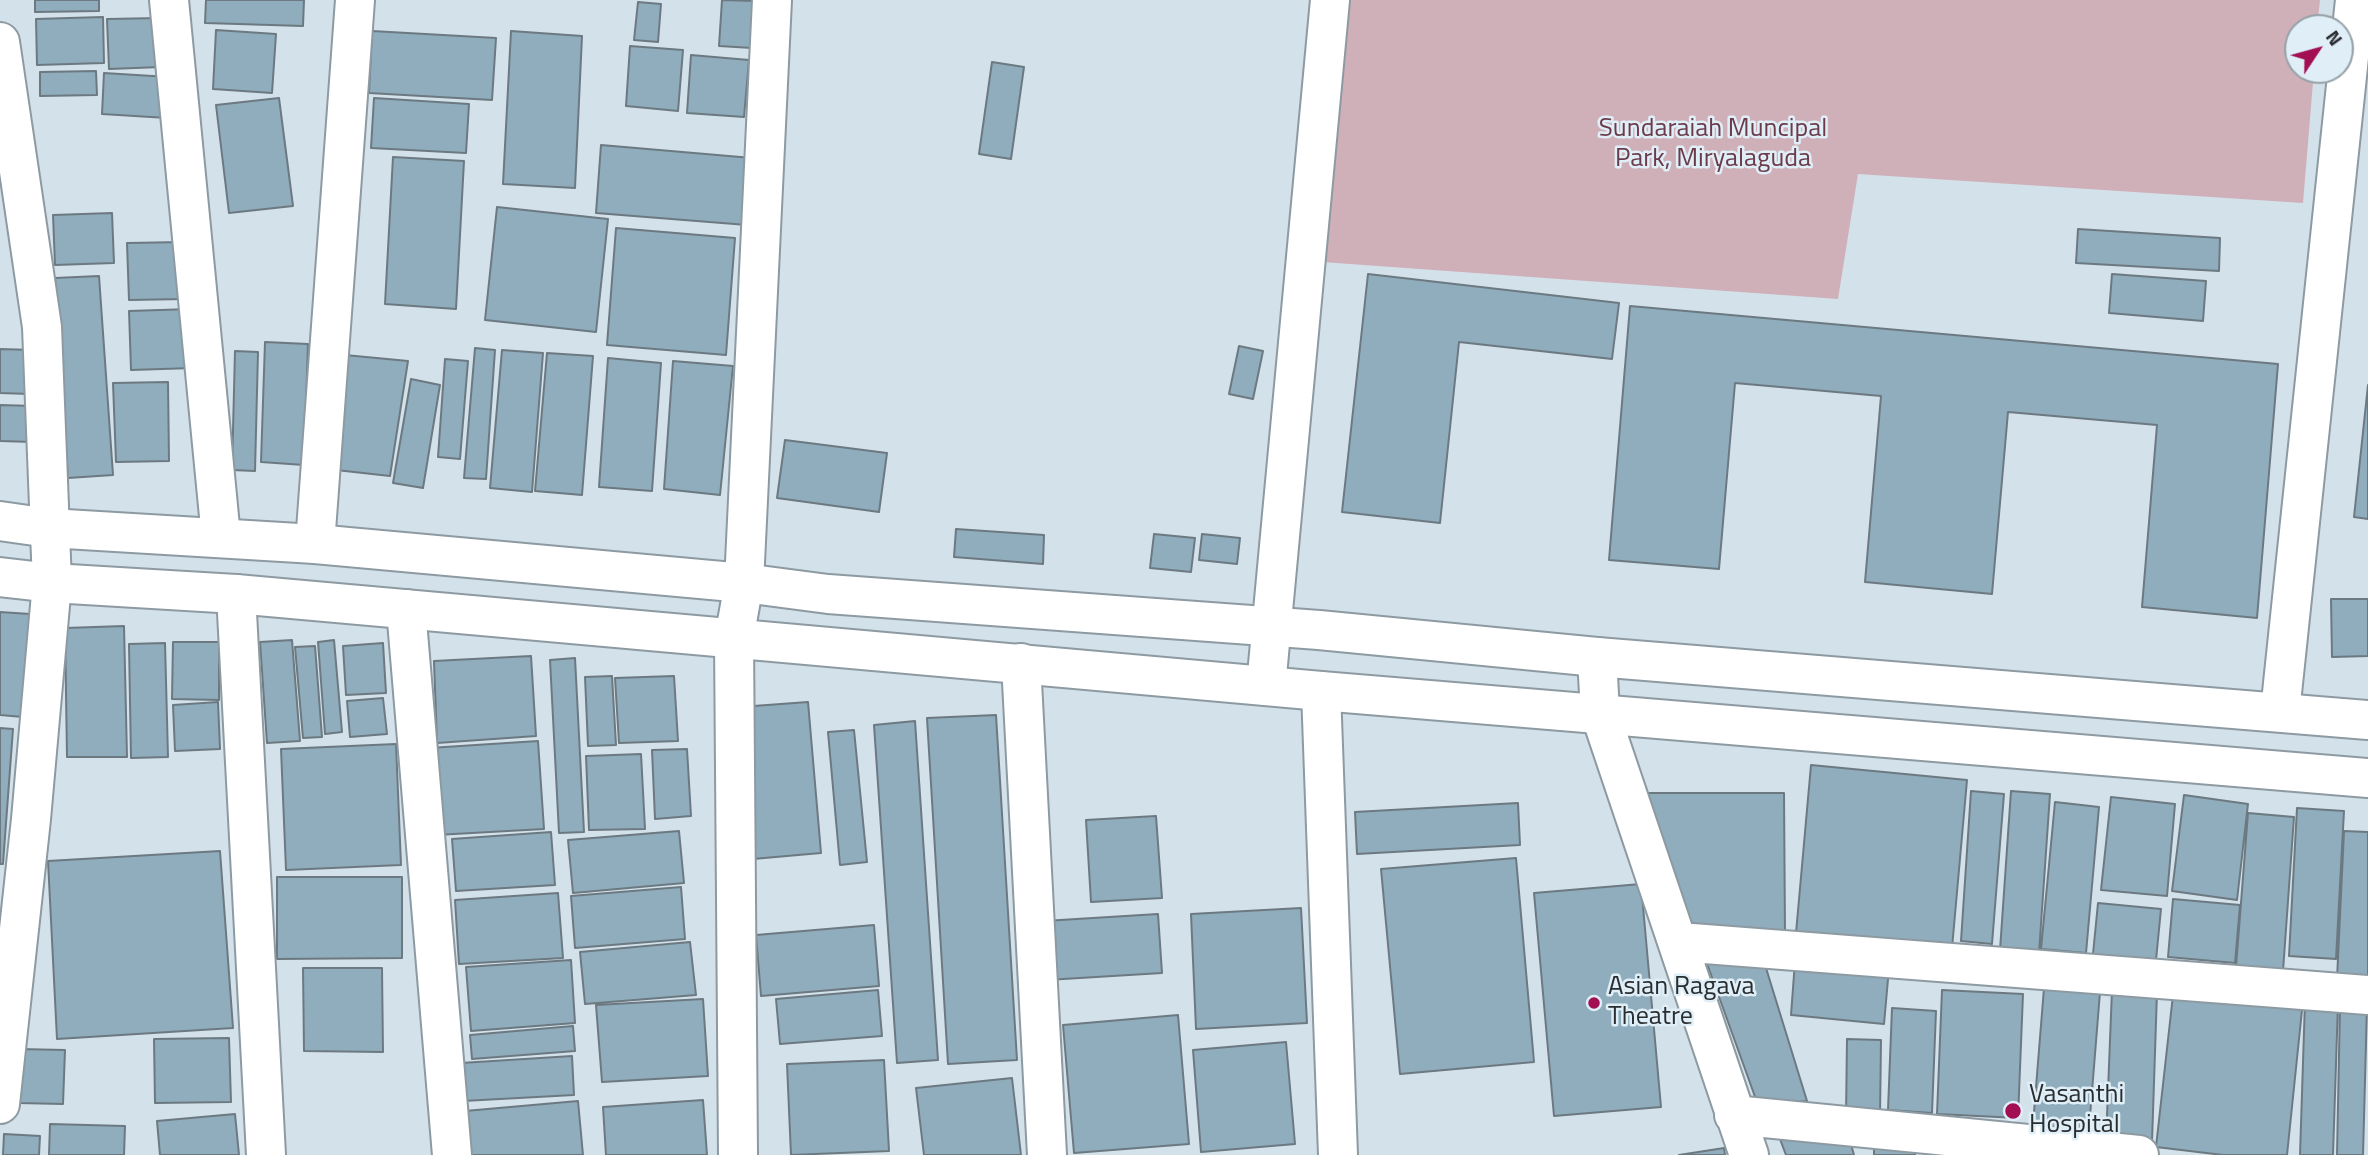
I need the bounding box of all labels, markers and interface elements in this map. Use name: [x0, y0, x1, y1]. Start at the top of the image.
north arrow: [2284, 14, 2354, 84]
text: N: [2319, 24, 2350, 51]
park label: Sundaraiah Muncipal Park, Miryalaguda: [1599, 114, 1827, 176]
place label: Asian Ragava Theatre: [1608, 972, 1755, 1034]
marker: Asian Ragava Theatre: [1586, 995, 1602, 1011]
place label: Vasanthi Hospital: [2029, 1080, 2124, 1142]
marker: Vasanthi Hospital: [2003, 1101, 2023, 1121]

